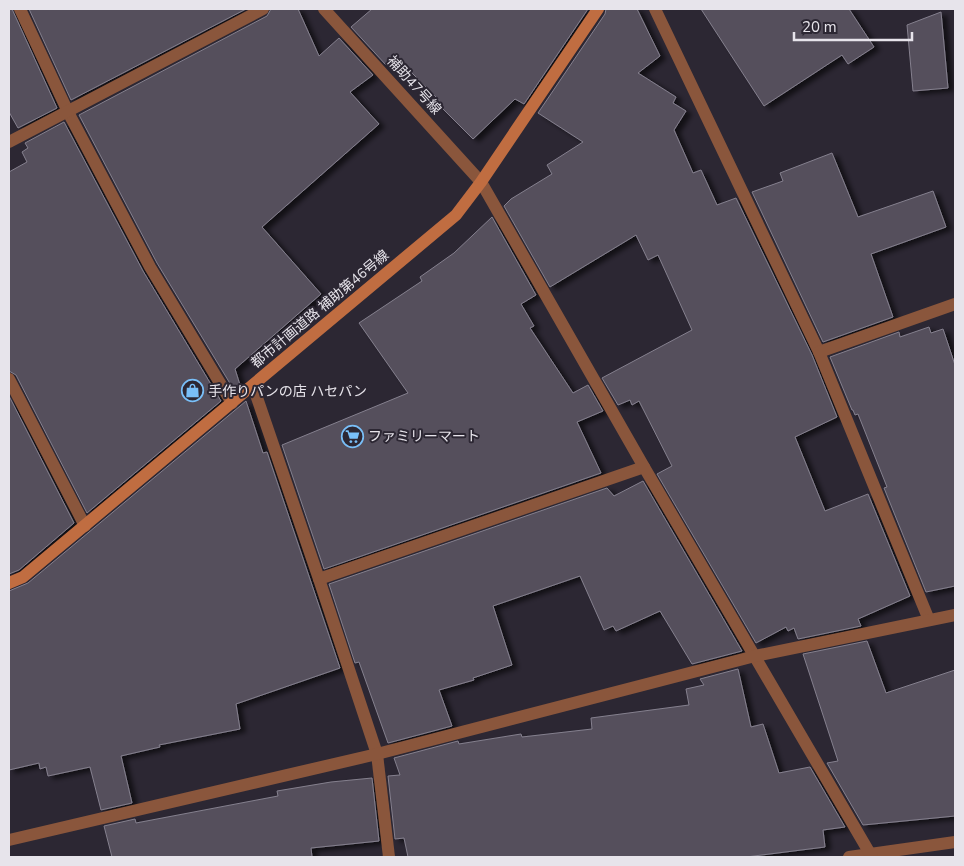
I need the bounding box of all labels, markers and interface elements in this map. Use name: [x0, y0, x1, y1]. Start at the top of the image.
scale bar: [794, 10, 912, 42]
text: 20 m: [802, 17, 837, 37]
street label: 補助47号線: [383, 52, 445, 118]
street label: 都市計画道路 補助第46号線: [247, 246, 393, 372]
shop icon: 手作りパンの店 ハセパン: [180, 379, 204, 403]
place label: 手作りパンの店 ハセパン: [208, 382, 367, 401]
supermarket icon: ファミリーマート: [340, 424, 364, 448]
place label: ファミリーマート: [368, 427, 480, 446]

